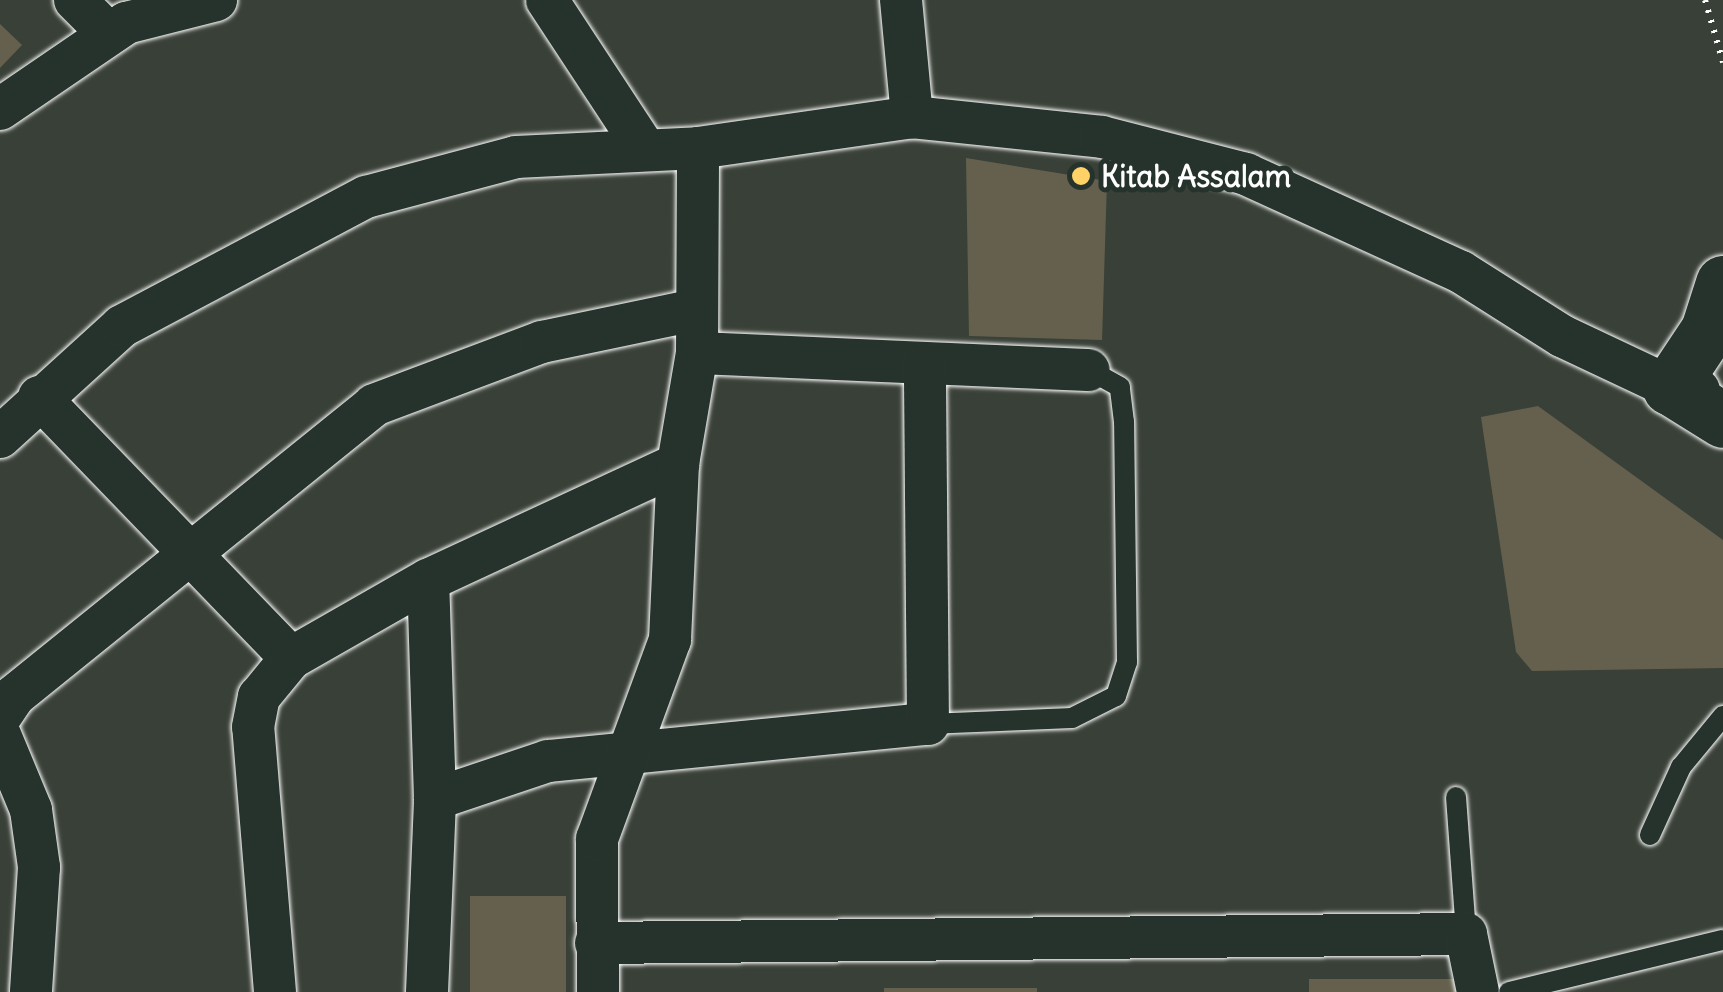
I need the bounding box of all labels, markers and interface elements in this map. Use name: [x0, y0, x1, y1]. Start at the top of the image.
place label: Kitab Assalam: [1101, 158, 1291, 194]
marker: Kitab Assalam: [1070, 165, 1092, 187]

